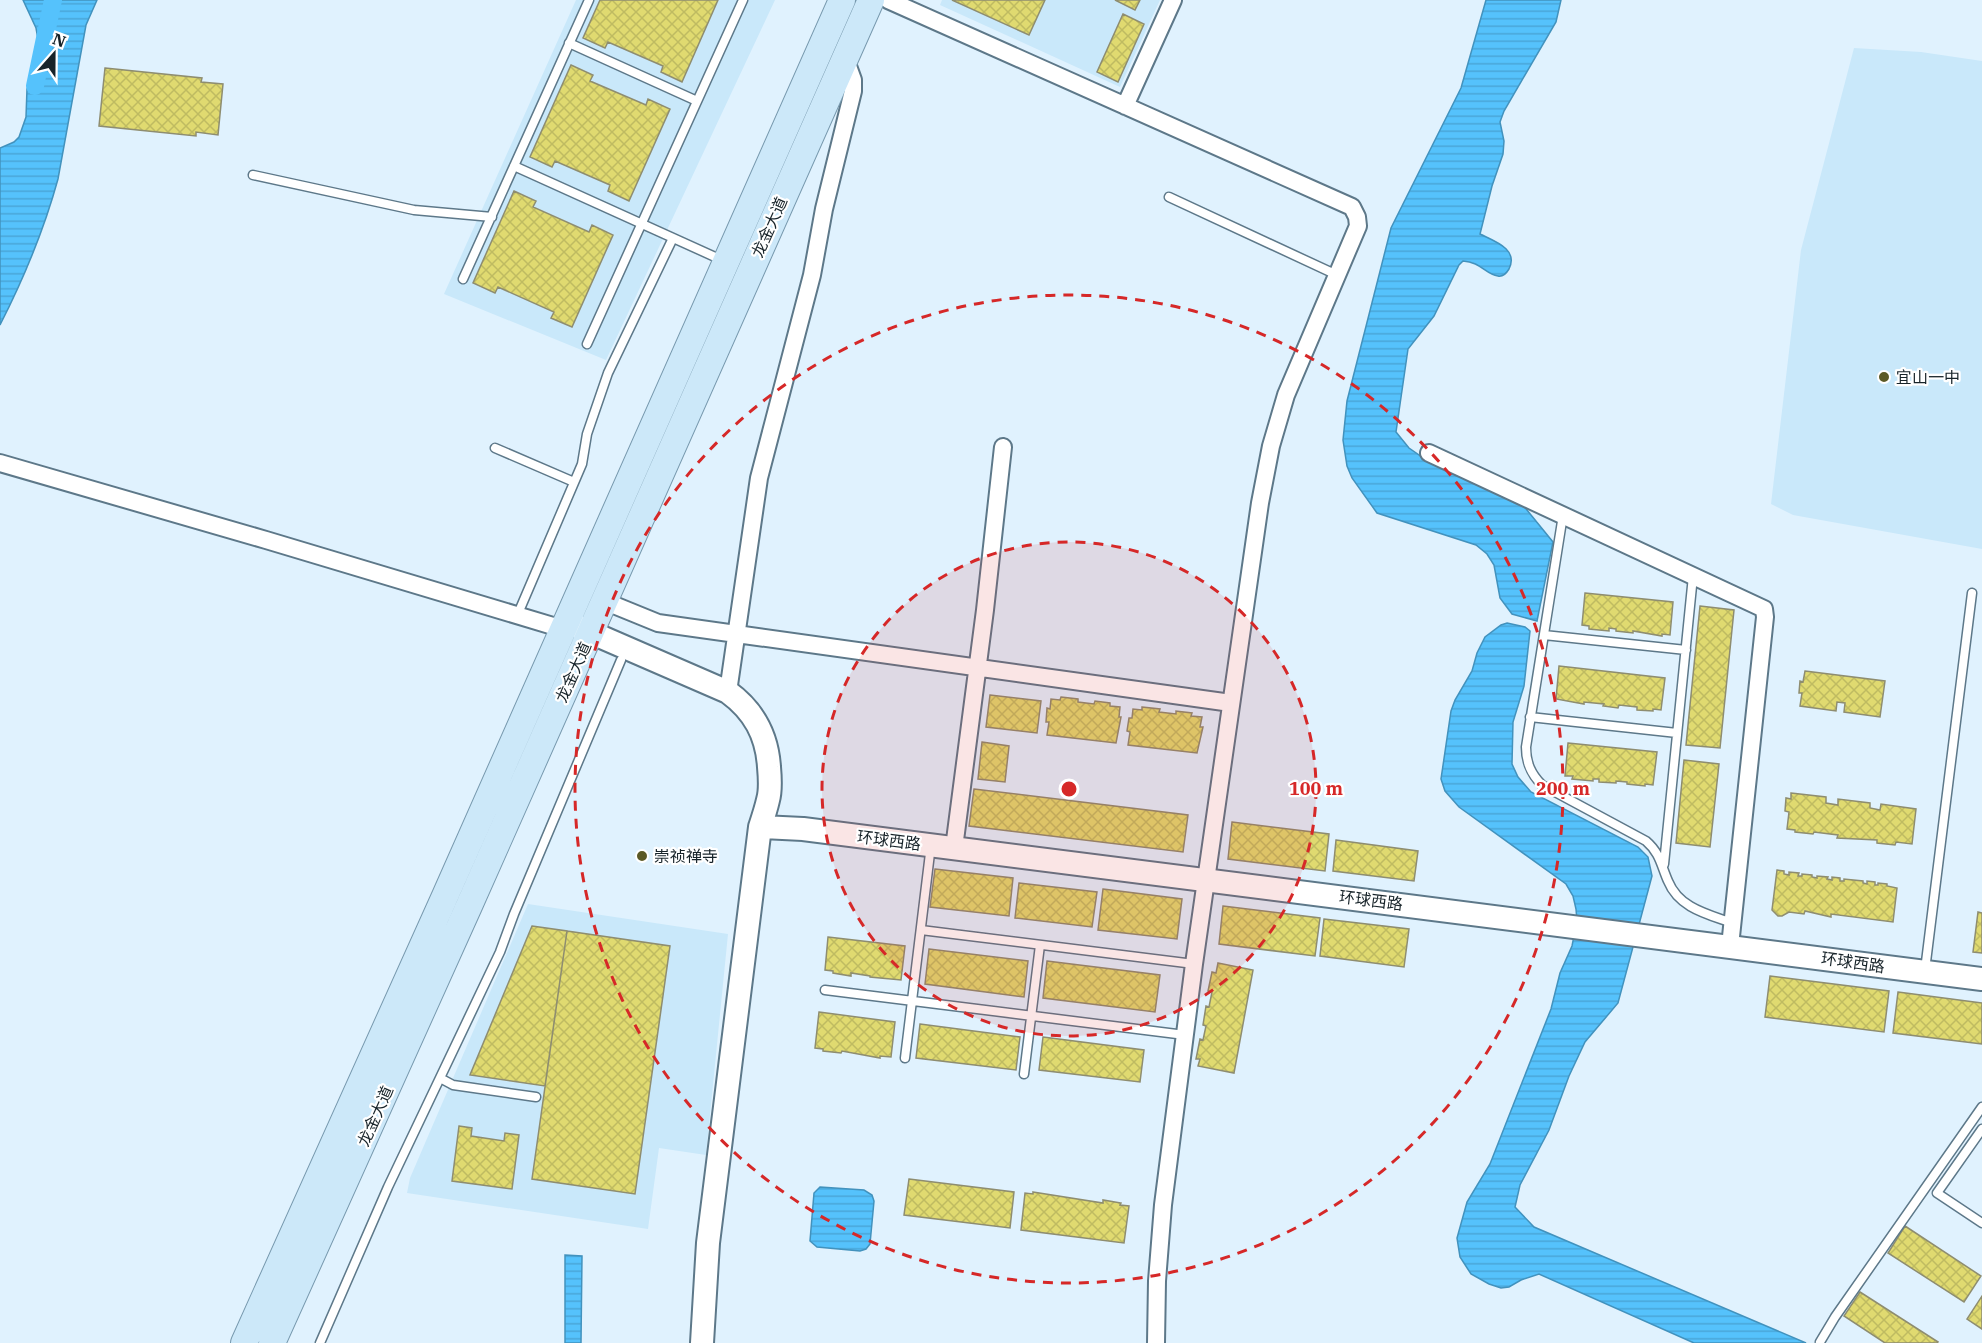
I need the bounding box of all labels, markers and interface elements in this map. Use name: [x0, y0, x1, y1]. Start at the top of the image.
north arrow: [24, 24, 84, 84]
text: N: [50, 28, 69, 52]
street label: 龙金大道: [747, 194, 791, 260]
place label: 宜山一中: [1896, 367, 1960, 387]
marker: 宜山一中: [1877, 370, 1891, 384]
street label: 龙金大道: [551, 639, 595, 705]
text: 100 m: [1289, 777, 1344, 800]
text: 200 m: [1536, 777, 1591, 800]
centre of rings: [1059, 779, 1079, 799]
street label: 环球西路: [856, 826, 922, 854]
place label: 崇祯禅寺: [654, 846, 718, 866]
marker: 崇祯禅寺: [635, 849, 649, 863]
street label: 环球西路: [1338, 886, 1404, 914]
street label: 环球西路: [1820, 948, 1886, 976]
street label: 龙金大道: [353, 1083, 397, 1149]

